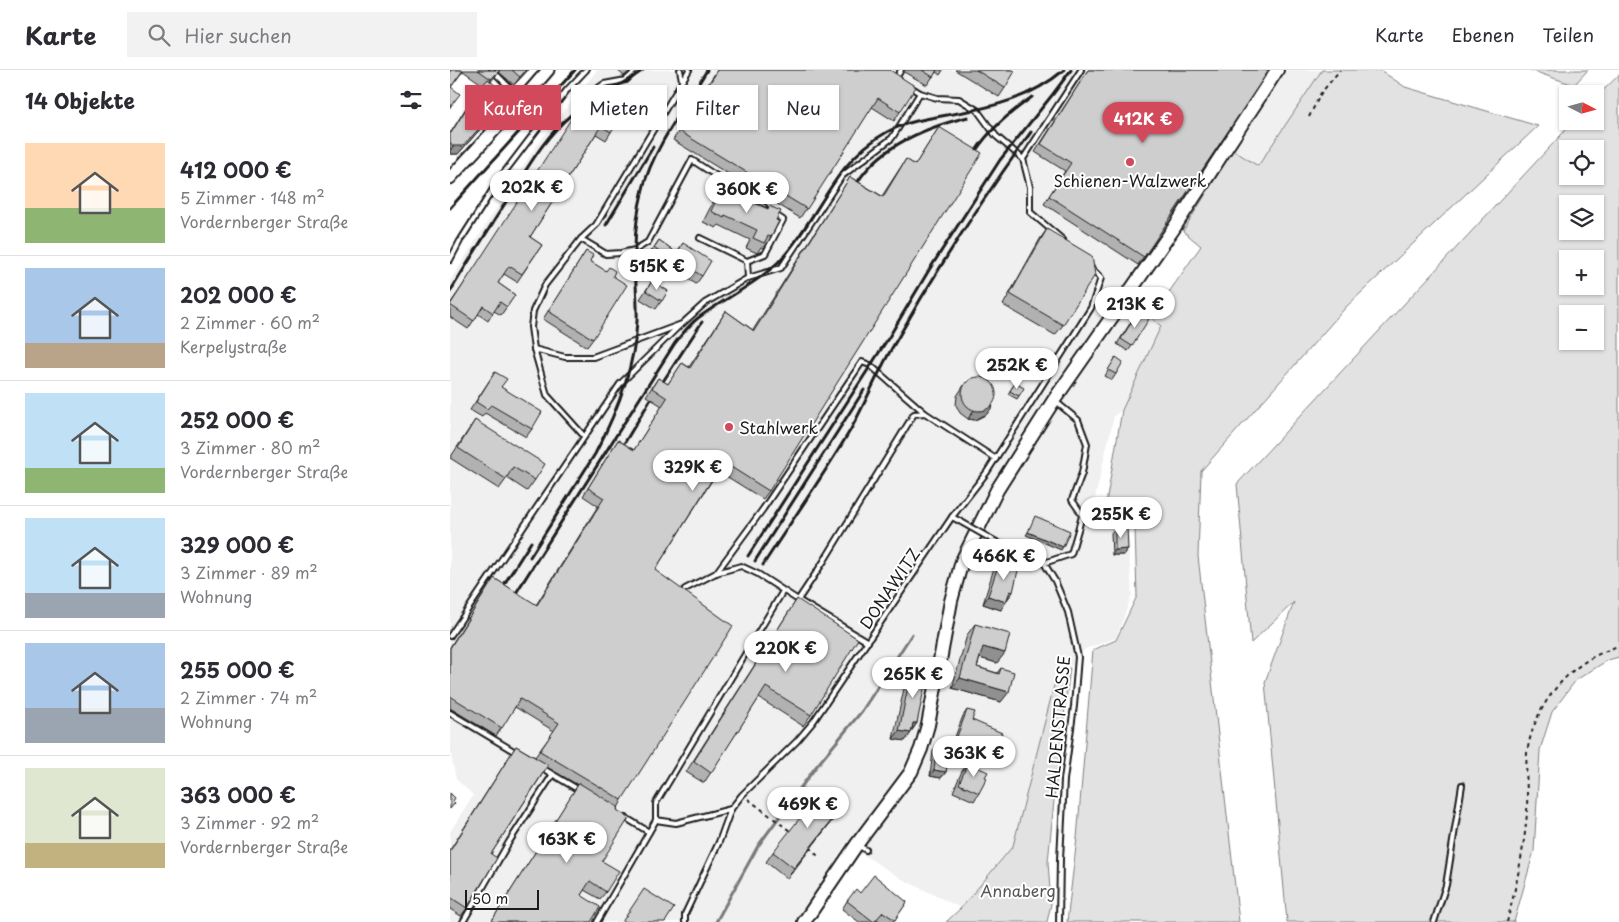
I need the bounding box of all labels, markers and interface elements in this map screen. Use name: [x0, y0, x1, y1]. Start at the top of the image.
search box: [127, 12, 477, 57]
text: Karte: [25, 17, 97, 53]
icon: search: [145, 21, 173, 49]
text: Hier suchen: [185, 21, 292, 49]
text: Karte: [1375, 21, 1424, 48]
text: Ebenen: [1452, 21, 1515, 48]
text: Teilen: [1543, 21, 1594, 48]
text: 14 Objekte: [25, 84, 135, 116]
chip: Kaufen: [465, 85, 561, 130]
chip: Mieten: [571, 85, 667, 130]
chip: Filter: [677, 85, 758, 130]
chip: Neu: [768, 85, 839, 130]
north arrow: [1559, 85, 1604, 130]
map controls: [1559, 85, 1604, 350]
icon: filters: [397, 86, 425, 114]
pin: 412K €: [1102, 102, 1184, 144]
text: 412K €: [1113, 106, 1173, 130]
button: locate: [1559, 140, 1604, 185]
text: 412 000 €: [180, 153, 292, 185]
marker: Schienen-Walzwerk: [1124, 156, 1136, 168]
icon: home: [65, 163, 125, 223]
place label: Schienen-Walzwerk: [1054, 168, 1207, 192]
pin: 202K €: [491, 170, 573, 212]
pin: 360K €: [706, 172, 788, 214]
text: 202K €: [501, 174, 563, 198]
text: 360K €: [716, 176, 778, 200]
text: 5 Zimmer · 148 m²: [180, 185, 325, 209]
button: layers: [1559, 195, 1604, 240]
text: Vordernberger Straße: [180, 209, 348, 233]
pin: 515K €: [616, 248, 698, 291]
button: +: [1559, 250, 1604, 295]
text: 515K €: [629, 253, 685, 277]
text: 202 000 €: [180, 278, 297, 310]
pin: 213K €: [1094, 286, 1176, 329]
icon: home: [65, 288, 125, 348]
text: 213K €: [1106, 291, 1164, 315]
button: −: [1559, 305, 1604, 350]
text: 2 Zimmer · 60 m²: [180, 310, 320, 334]
text: Kerpelystraße: [180, 334, 287, 358]
pin: 252K €: [976, 348, 1058, 390]
text: 252K €: [986, 352, 1048, 376]
text: 252 000 €: [180, 403, 294, 435]
icon: home: [65, 413, 125, 473]
place label: Stahlwerk: [739, 415, 818, 439]
marker: Stahlwerk: [723, 421, 735, 433]
text: 3 Zimmer · 80 m²: [180, 435, 320, 459]
pin: 329K €: [652, 450, 734, 492]
text: 329K €: [664, 454, 722, 478]
text: Vordernberger Straße: [180, 459, 348, 483]
pin: 255K €: [1080, 496, 1162, 539]
text: 255K €: [1091, 501, 1151, 525]
text: 329 000 €: [180, 528, 294, 560]
icon: home: [65, 538, 125, 598]
pin: 466K €: [963, 538, 1045, 581]
street label: DONAWITZ: [853, 543, 925, 633]
text: 466K €: [973, 543, 1035, 567]
text: 3 Zimmer · 89 m²: [180, 560, 318, 584]
text: Wohnung: [180, 584, 252, 608]
pin: 220K €: [745, 630, 827, 673]
text: 220K €: [755, 635, 817, 659]
text: 255 000 €: [180, 653, 295, 685]
street label: HALDENSTRASSE: [1039, 655, 1075, 799]
pin: 265K €: [872, 656, 954, 699]
text: 265K €: [883, 661, 943, 685]
icon: home: [65, 663, 125, 723]
text: 2 Zimmer · 74 m²: [180, 685, 317, 709]
text: Wohnung: [180, 709, 252, 733]
pin: 363K €: [933, 736, 1015, 778]
text: 363K €: [944, 740, 1004, 764]
text: 363 000 €: [180, 778, 296, 810]
pin: 469K €: [767, 786, 849, 829]
icon: home: [65, 788, 125, 848]
text: 469K €: [778, 791, 838, 815]
text: 3 Zimmer · 92 m²: [180, 810, 319, 834]
pin: 163K €: [526, 822, 608, 864]
text: 163K €: [538, 826, 596, 850]
text: Vordernberger Straße: [180, 834, 348, 858]
park label: Annaberg: [980, 878, 1056, 902]
scale bar: [465, 887, 539, 910]
text: 50 m: [472, 888, 508, 909]

